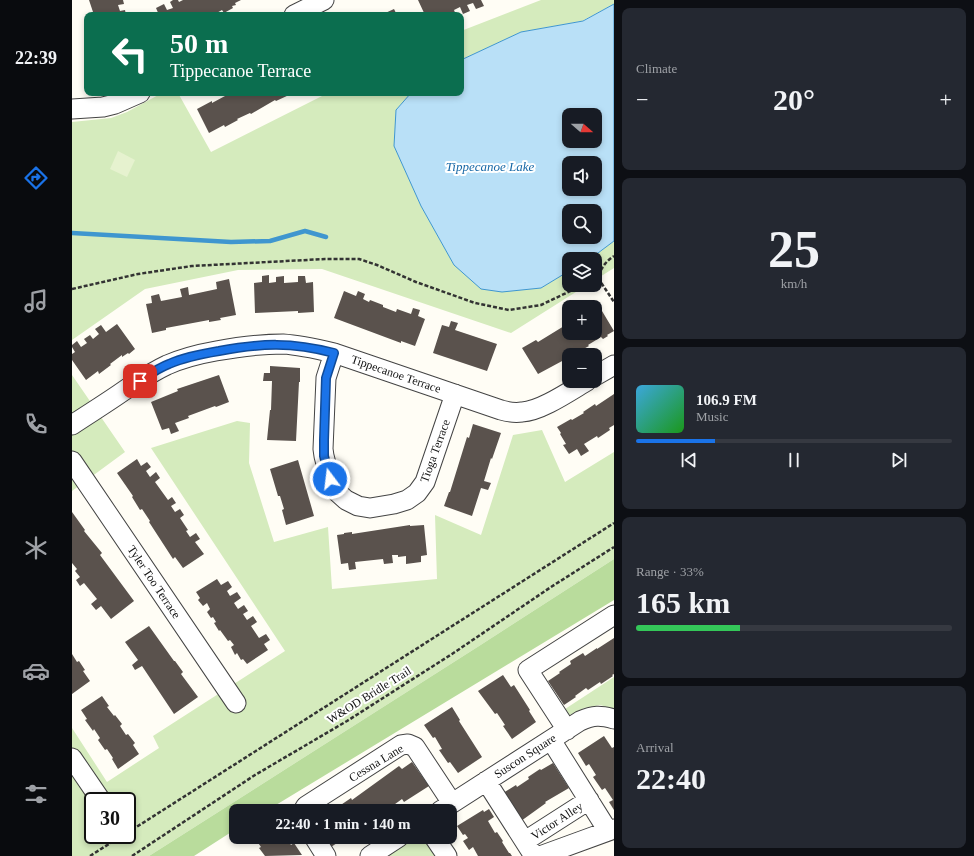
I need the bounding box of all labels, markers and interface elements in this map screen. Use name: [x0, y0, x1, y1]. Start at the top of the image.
icon: left: [104, 28, 156, 80]
text: 50 m: [170, 28, 228, 59]
text: 22:39: [15, 48, 57, 68]
text: Tippecanoe Terrace: [170, 61, 311, 81]
text: Climate: [636, 61, 677, 76]
text: 20°: [773, 83, 815, 116]
text: −: [636, 87, 648, 112]
text: +: [940, 87, 952, 112]
north arrow: [562, 108, 602, 148]
map controls: [562, 108, 602, 388]
button: sound: [562, 156, 602, 196]
water label: Tippecanoe Lake: [446, 159, 534, 174]
icon: directions: [22, 164, 50, 192]
button: search: [562, 204, 602, 244]
text: 25: [768, 221, 820, 278]
button: layers: [562, 252, 602, 292]
text: km/h: [781, 276, 807, 291]
icon: music: [22, 287, 50, 315]
button: +: [562, 300, 602, 340]
button: −: [562, 348, 602, 388]
street label: Tippecanoe Terrace: [349, 352, 443, 396]
pin: [123, 364, 157, 398]
icon: arrive: [129, 370, 151, 392]
text: 106.9 FM: [696, 392, 757, 408]
text: Music: [696, 409, 729, 424]
icon: phone: [22, 410, 50, 438]
street label: Tioga Terrace: [417, 418, 453, 484]
icon: previous: [678, 449, 700, 471]
icon: pause: [783, 449, 805, 471]
icon: next: [888, 449, 910, 471]
position arrow: [309, 458, 351, 500]
icon: climate: [22, 534, 50, 562]
street label: Tyler Too Terrace: [124, 543, 184, 621]
text: Range · 33%: [636, 564, 704, 579]
text: 165 km: [636, 586, 730, 619]
icon: car: [22, 657, 50, 685]
street label: W&OD Bridle Trail: [324, 663, 414, 727]
street label: Suscon Square: [491, 731, 559, 781]
text: Arrival: [636, 740, 674, 755]
street label: Cessna Lane: [346, 741, 406, 785]
text: 22:40: [636, 762, 706, 795]
icon: filters: [22, 780, 50, 808]
speed limit sign: 30: [84, 792, 136, 844]
street label: Victor Alley: [528, 799, 586, 843]
text: 22:40 · 1 min · 140 m: [276, 816, 411, 832]

